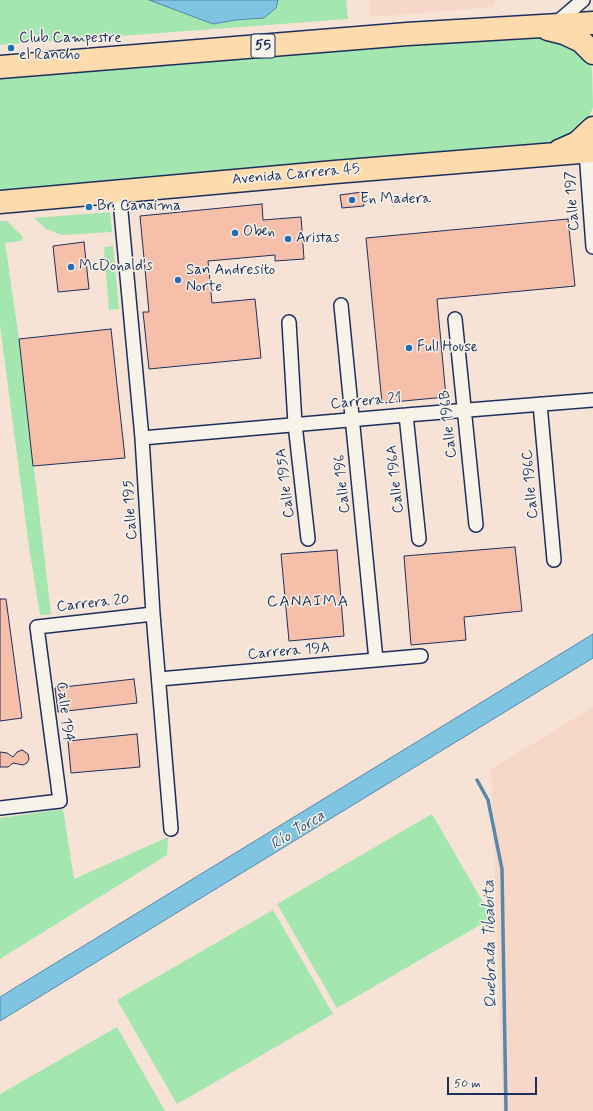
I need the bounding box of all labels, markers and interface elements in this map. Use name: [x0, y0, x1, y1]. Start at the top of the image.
place label: Club Campestre el Rancho: [19, 30, 122, 65]
road number: 55: [251, 34, 275, 58]
marker: Club Campestre el Rancho: [6, 43, 16, 53]
street label: Avenida Carrera 45: [231, 160, 361, 190]
street label: Calle 197: [562, 170, 584, 232]
place label: En Madera: [360, 191, 431, 209]
marker: En Madera: [347, 195, 357, 205]
place label: Br. Canaima: [97, 198, 181, 216]
marker: Br. Canaima: [84, 202, 94, 212]
place label: Oben: [243, 224, 275, 242]
marker: Oben: [230, 228, 240, 238]
place label: Aristas: [296, 230, 340, 248]
marker: Aristas: [283, 234, 293, 244]
place label: McDonald's: [79, 258, 153, 276]
marker: McDonald's: [66, 262, 76, 272]
place label: San Andresito Norte: [186, 262, 275, 297]
marker: San Andresito Norte: [173, 275, 183, 285]
place label: Full House: [417, 339, 478, 357]
marker: Full House: [404, 343, 414, 353]
street label: Calle 196B: [436, 389, 462, 459]
street label: Carrera 21: [330, 390, 402, 414]
street label: Calle 196A: [383, 444, 409, 514]
street label: Calle 195A: [273, 447, 299, 519]
street label: Calle 196C: [519, 449, 543, 519]
street label: Calle 196: [331, 454, 355, 514]
street label: Calle 195: [120, 479, 142, 541]
street label: Carrera 20: [56, 591, 130, 617]
district label: CANAIMA: [269, 593, 347, 613]
street label: Carrera 19A: [247, 639, 331, 665]
street label: Calle 194: [51, 681, 77, 743]
water label: Río Torca: [267, 807, 329, 855]
water label: Quebrada Tibabita: [480, 879, 502, 1009]
scale bar: [449, 1069, 539, 1095]
text: 50 m: [454, 1076, 481, 1092]

